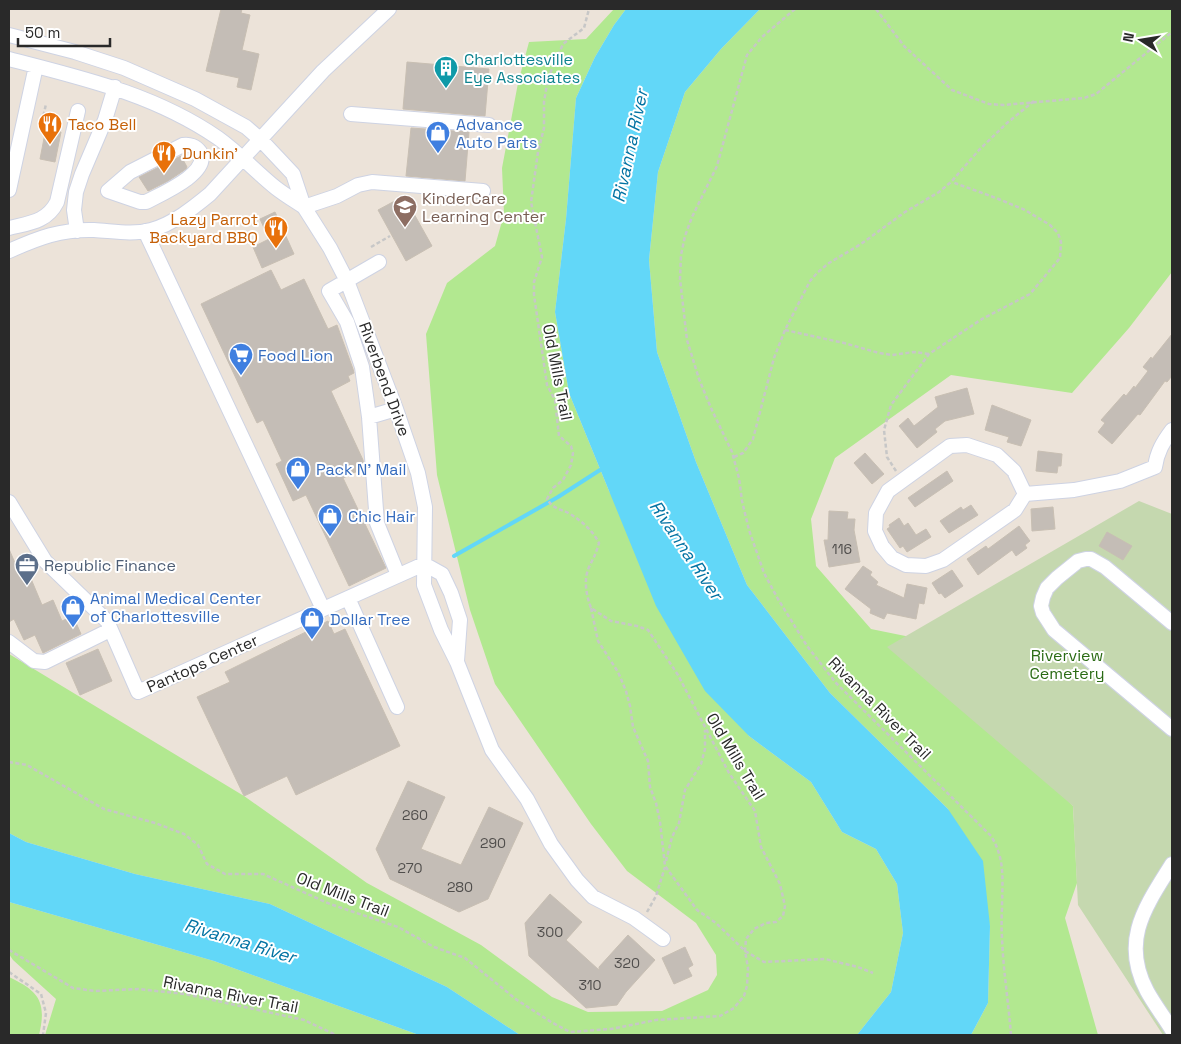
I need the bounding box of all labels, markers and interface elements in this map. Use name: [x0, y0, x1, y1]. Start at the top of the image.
scale bar: [18, 15, 110, 47]
north arrow: [1116, 15, 1166, 65]
text: 50 m: [25, 23, 60, 42]
text: N: [1119, 31, 1138, 44]
place label: Charlottesville Eye Associates: [464, 49, 580, 88]
building icon: Charlottesville Eye Associates: [433, 55, 459, 89]
water label: Rivanna River: [606, 85, 653, 205]
restaurant icon: Taco Bell: [37, 111, 63, 145]
place label: Taco Bell: [68, 114, 136, 135]
place label: Advance Auto Parts: [456, 114, 537, 153]
shop icon: Advance Auto Parts: [425, 120, 451, 154]
restaurant icon: Dunkin': [151, 140, 177, 174]
place label: Dunkin': [182, 143, 238, 164]
place label: KinderCare Learning Center: [422, 188, 545, 227]
school or university icon: KinderCare Learning Center: [392, 194, 418, 228]
place label: Lazy Parrot Backyard BBQ: [149, 209, 258, 248]
restaurant icon: Lazy Parrot Backyard BBQ: [263, 215, 289, 249]
street label: Riverbend Drive: [354, 319, 415, 439]
street label: Old Mills Trail: [538, 322, 577, 422]
supermarket icon: Food Lion: [228, 342, 254, 376]
place label: Food Lion: [258, 345, 333, 366]
shop icon: Pack N’ Mail: [285, 456, 311, 490]
place label: Pack N’ Mail: [316, 459, 406, 480]
water label: Rivanna River: [645, 496, 729, 606]
shop icon: Chic Hair: [317, 503, 343, 537]
place label: Chic Hair: [348, 506, 415, 527]
house number: 116: [832, 540, 852, 558]
office icon: Republic Finance: [14, 552, 40, 586]
place label: Republic Finance: [44, 555, 176, 576]
place label: Animal Medical Center of Charlottesville: [90, 588, 261, 627]
shop icon: Animal Medical Center of Charlottesville: [60, 594, 86, 628]
shop icon: Dollar Tree: [299, 606, 325, 640]
place label: Dollar Tree: [330, 609, 410, 630]
street label: Pantops Center: [143, 629, 261, 697]
park label: Riverview Cemetery: [1029, 645, 1105, 684]
street label: Rivanna River Trail: [824, 652, 936, 764]
street label: Old Mills Trail: [701, 709, 770, 804]
house number: 260: [402, 806, 428, 824]
house number: 290: [480, 834, 506, 852]
house number: 270: [397, 859, 423, 877]
street label: Old Mills Trail: [293, 867, 392, 922]
house number: 280: [447, 878, 473, 896]
water label: Rivanna River: [182, 913, 301, 969]
house number: 300: [537, 923, 563, 941]
house number: 320: [614, 954, 640, 972]
street label: Rivanna River Trail: [162, 971, 300, 1018]
house number: 310: [578, 976, 602, 994]

